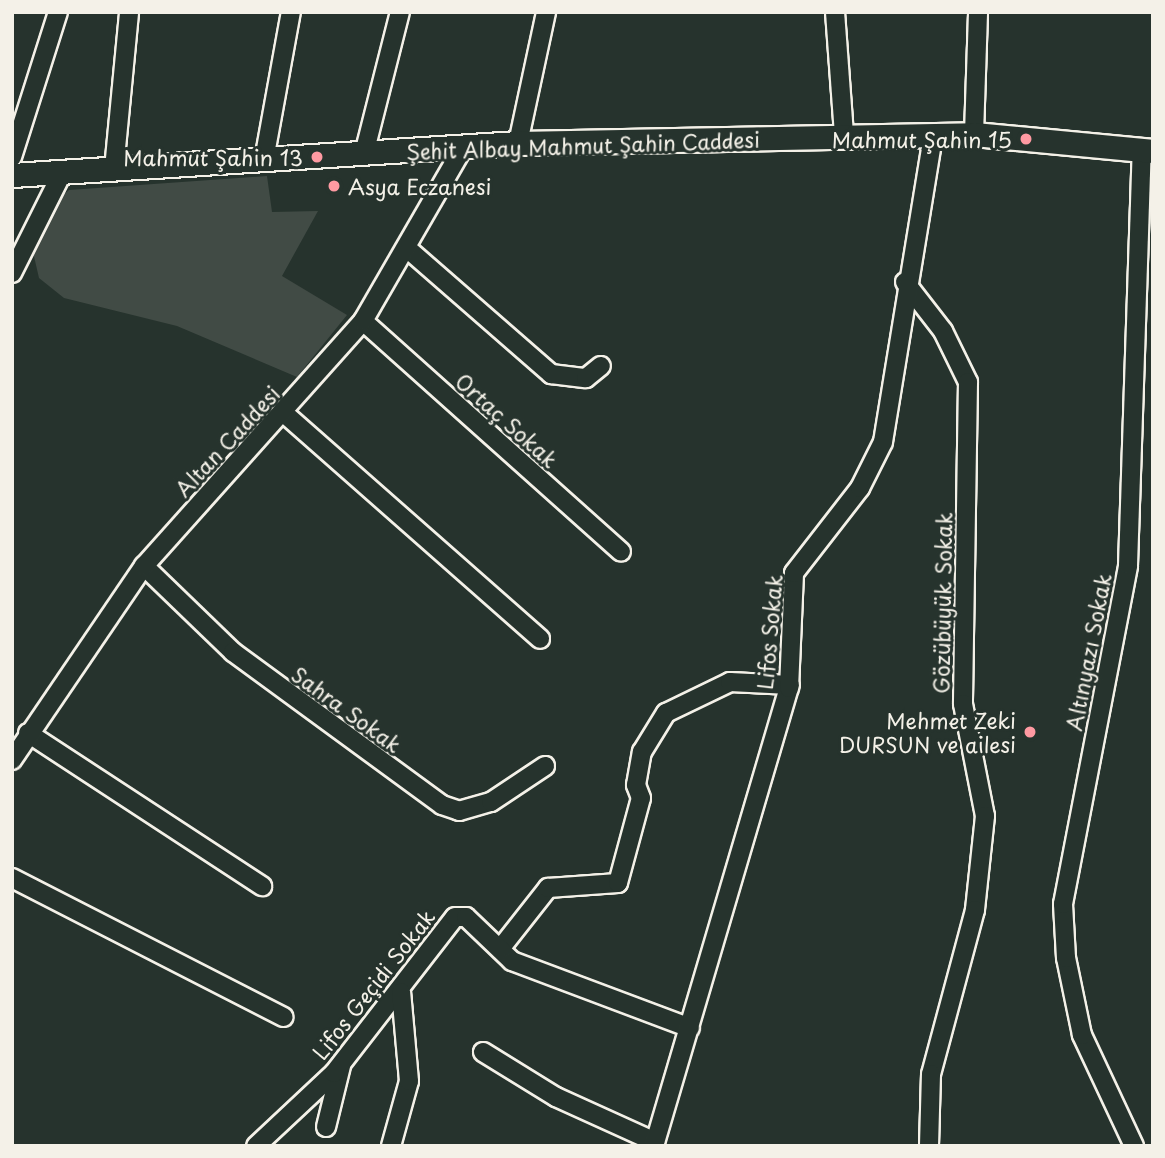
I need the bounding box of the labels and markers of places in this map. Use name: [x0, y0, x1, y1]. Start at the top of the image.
place label: Mahmut Şahin 15: [833, 126, 1012, 152]
marker: Mahmut Şahin 15: [1018, 131, 1034, 147]
place label: Mahmut Şahin 13: [124, 144, 303, 170]
marker: Mahmut Şahin 13: [309, 149, 325, 165]
place label: Asya Eczanesi: [348, 173, 491, 199]
marker: Asya Eczanesi: [326, 178, 342, 194]
place label: Mehmet Zeki DURSUN ve ailesi: [838, 707, 1016, 757]
marker: Mehmet Zeki DURSUN ve ailesi: [1022, 724, 1038, 740]

